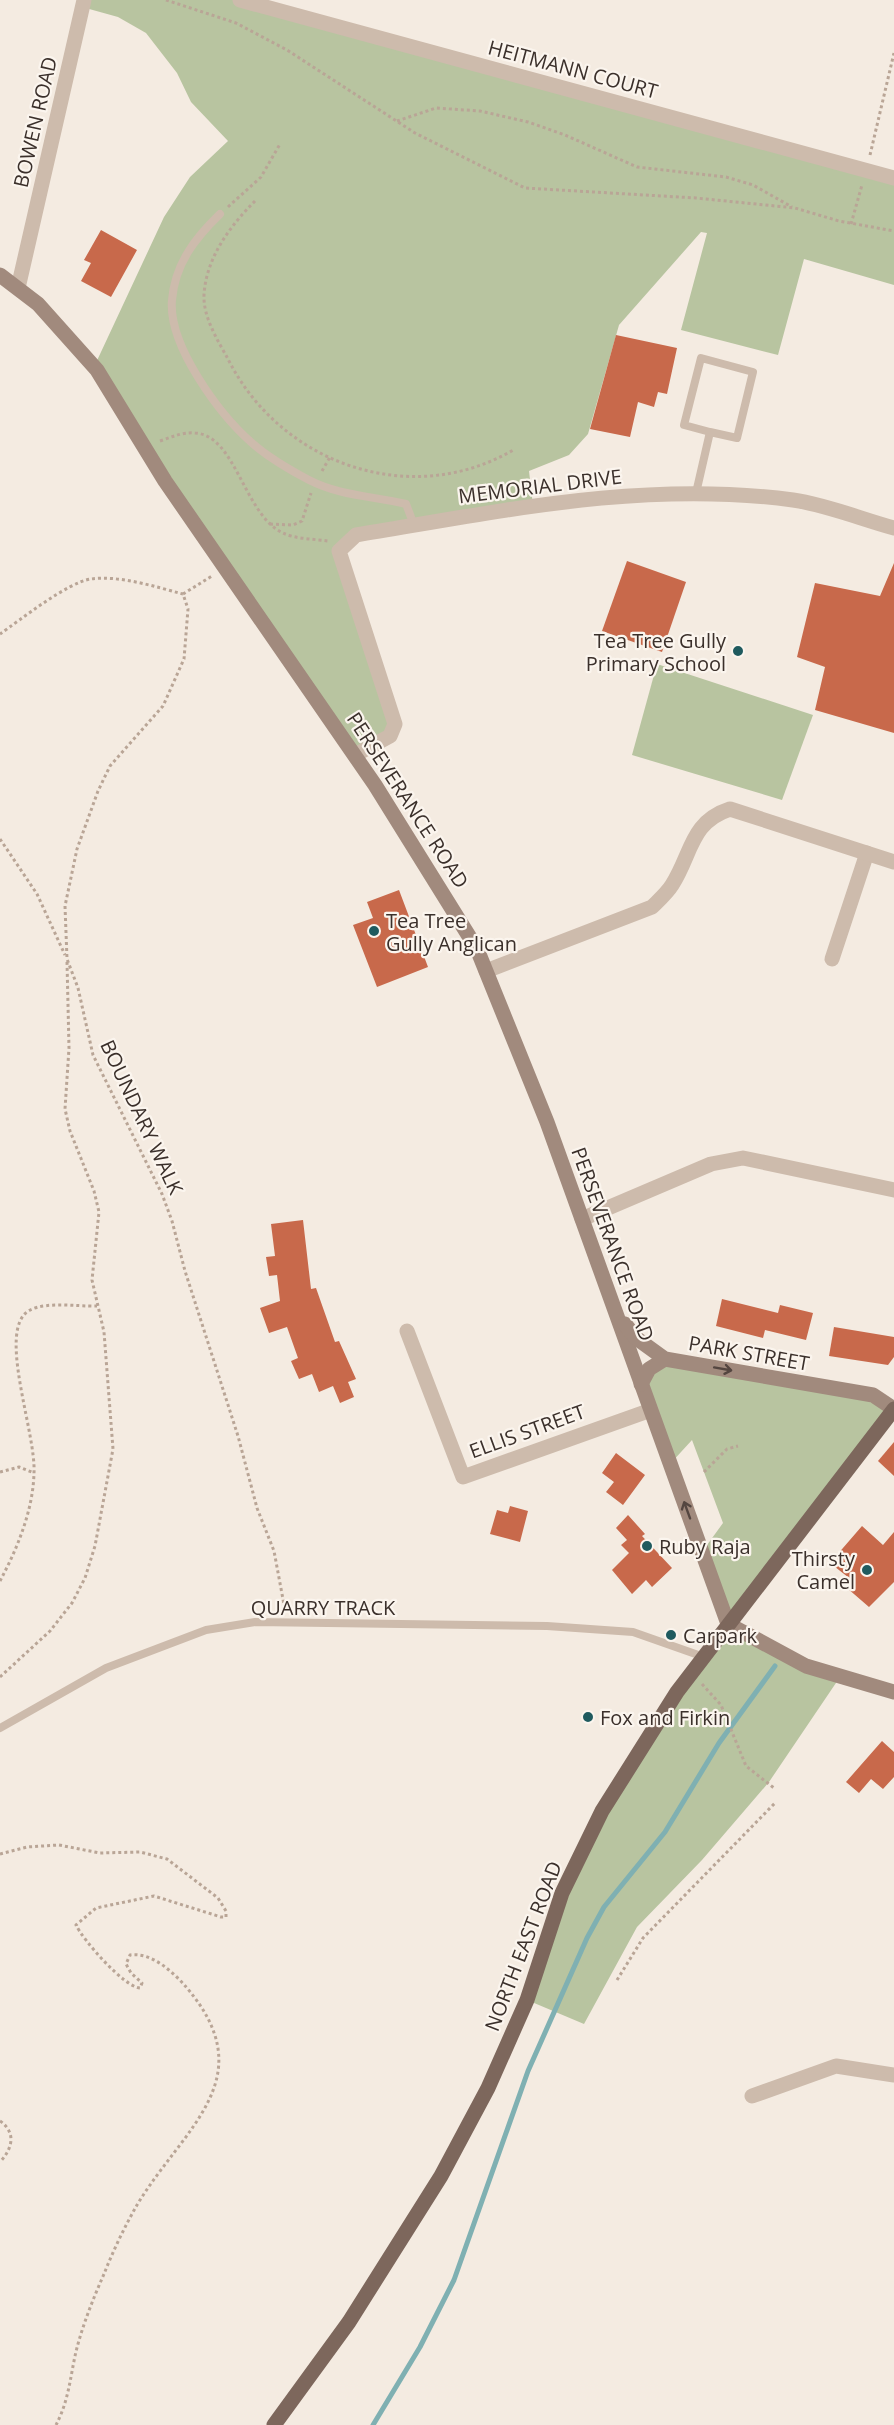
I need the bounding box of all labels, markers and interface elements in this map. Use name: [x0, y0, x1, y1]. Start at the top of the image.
street label: HEITMANN COURT: [485, 33, 661, 105]
street label: BOWEN ROAD: [7, 54, 63, 190]
street label: MEMORIAL DRIVE: [457, 463, 623, 509]
place label: Tea Tree Gully Primary School: [586, 627, 727, 677]
marker: Tea Tree Gully Primary School: [731, 644, 745, 658]
street label: PERSEVERANCE ROAD: [341, 707, 475, 893]
place label: Tea Tree Gully Anglican: [386, 907, 517, 957]
marker: Tea Tree Gully Anglican: [367, 924, 381, 938]
street label: BOUNDARY WALK: [94, 1035, 190, 1199]
street label: PERSEVERANCE ROAD: [565, 1143, 661, 1345]
street label: PARK STREET: [687, 1329, 811, 1377]
one-way arrow: [712, 1364, 732, 1375]
street label: ELLIS STREET: [465, 1398, 589, 1464]
one-way arrow: [680, 1501, 691, 1520]
place label: Ruby Raja: [659, 1533, 751, 1560]
marker: Ruby Raja: [640, 1539, 654, 1553]
place label: Thirsty Camel: [792, 1545, 856, 1595]
marker: Thirsty Camel: [860, 1563, 874, 1577]
street label: QUARRY TRACK: [251, 1594, 396, 1621]
place label: Carpark: [683, 1622, 757, 1649]
marker: Carpark: [664, 1628, 678, 1642]
place label: Fox and Firkin: [600, 1704, 730, 1731]
marker: Fox and Firkin: [581, 1710, 595, 1724]
street label: NORTH EAST ROAD: [478, 1857, 568, 2035]

